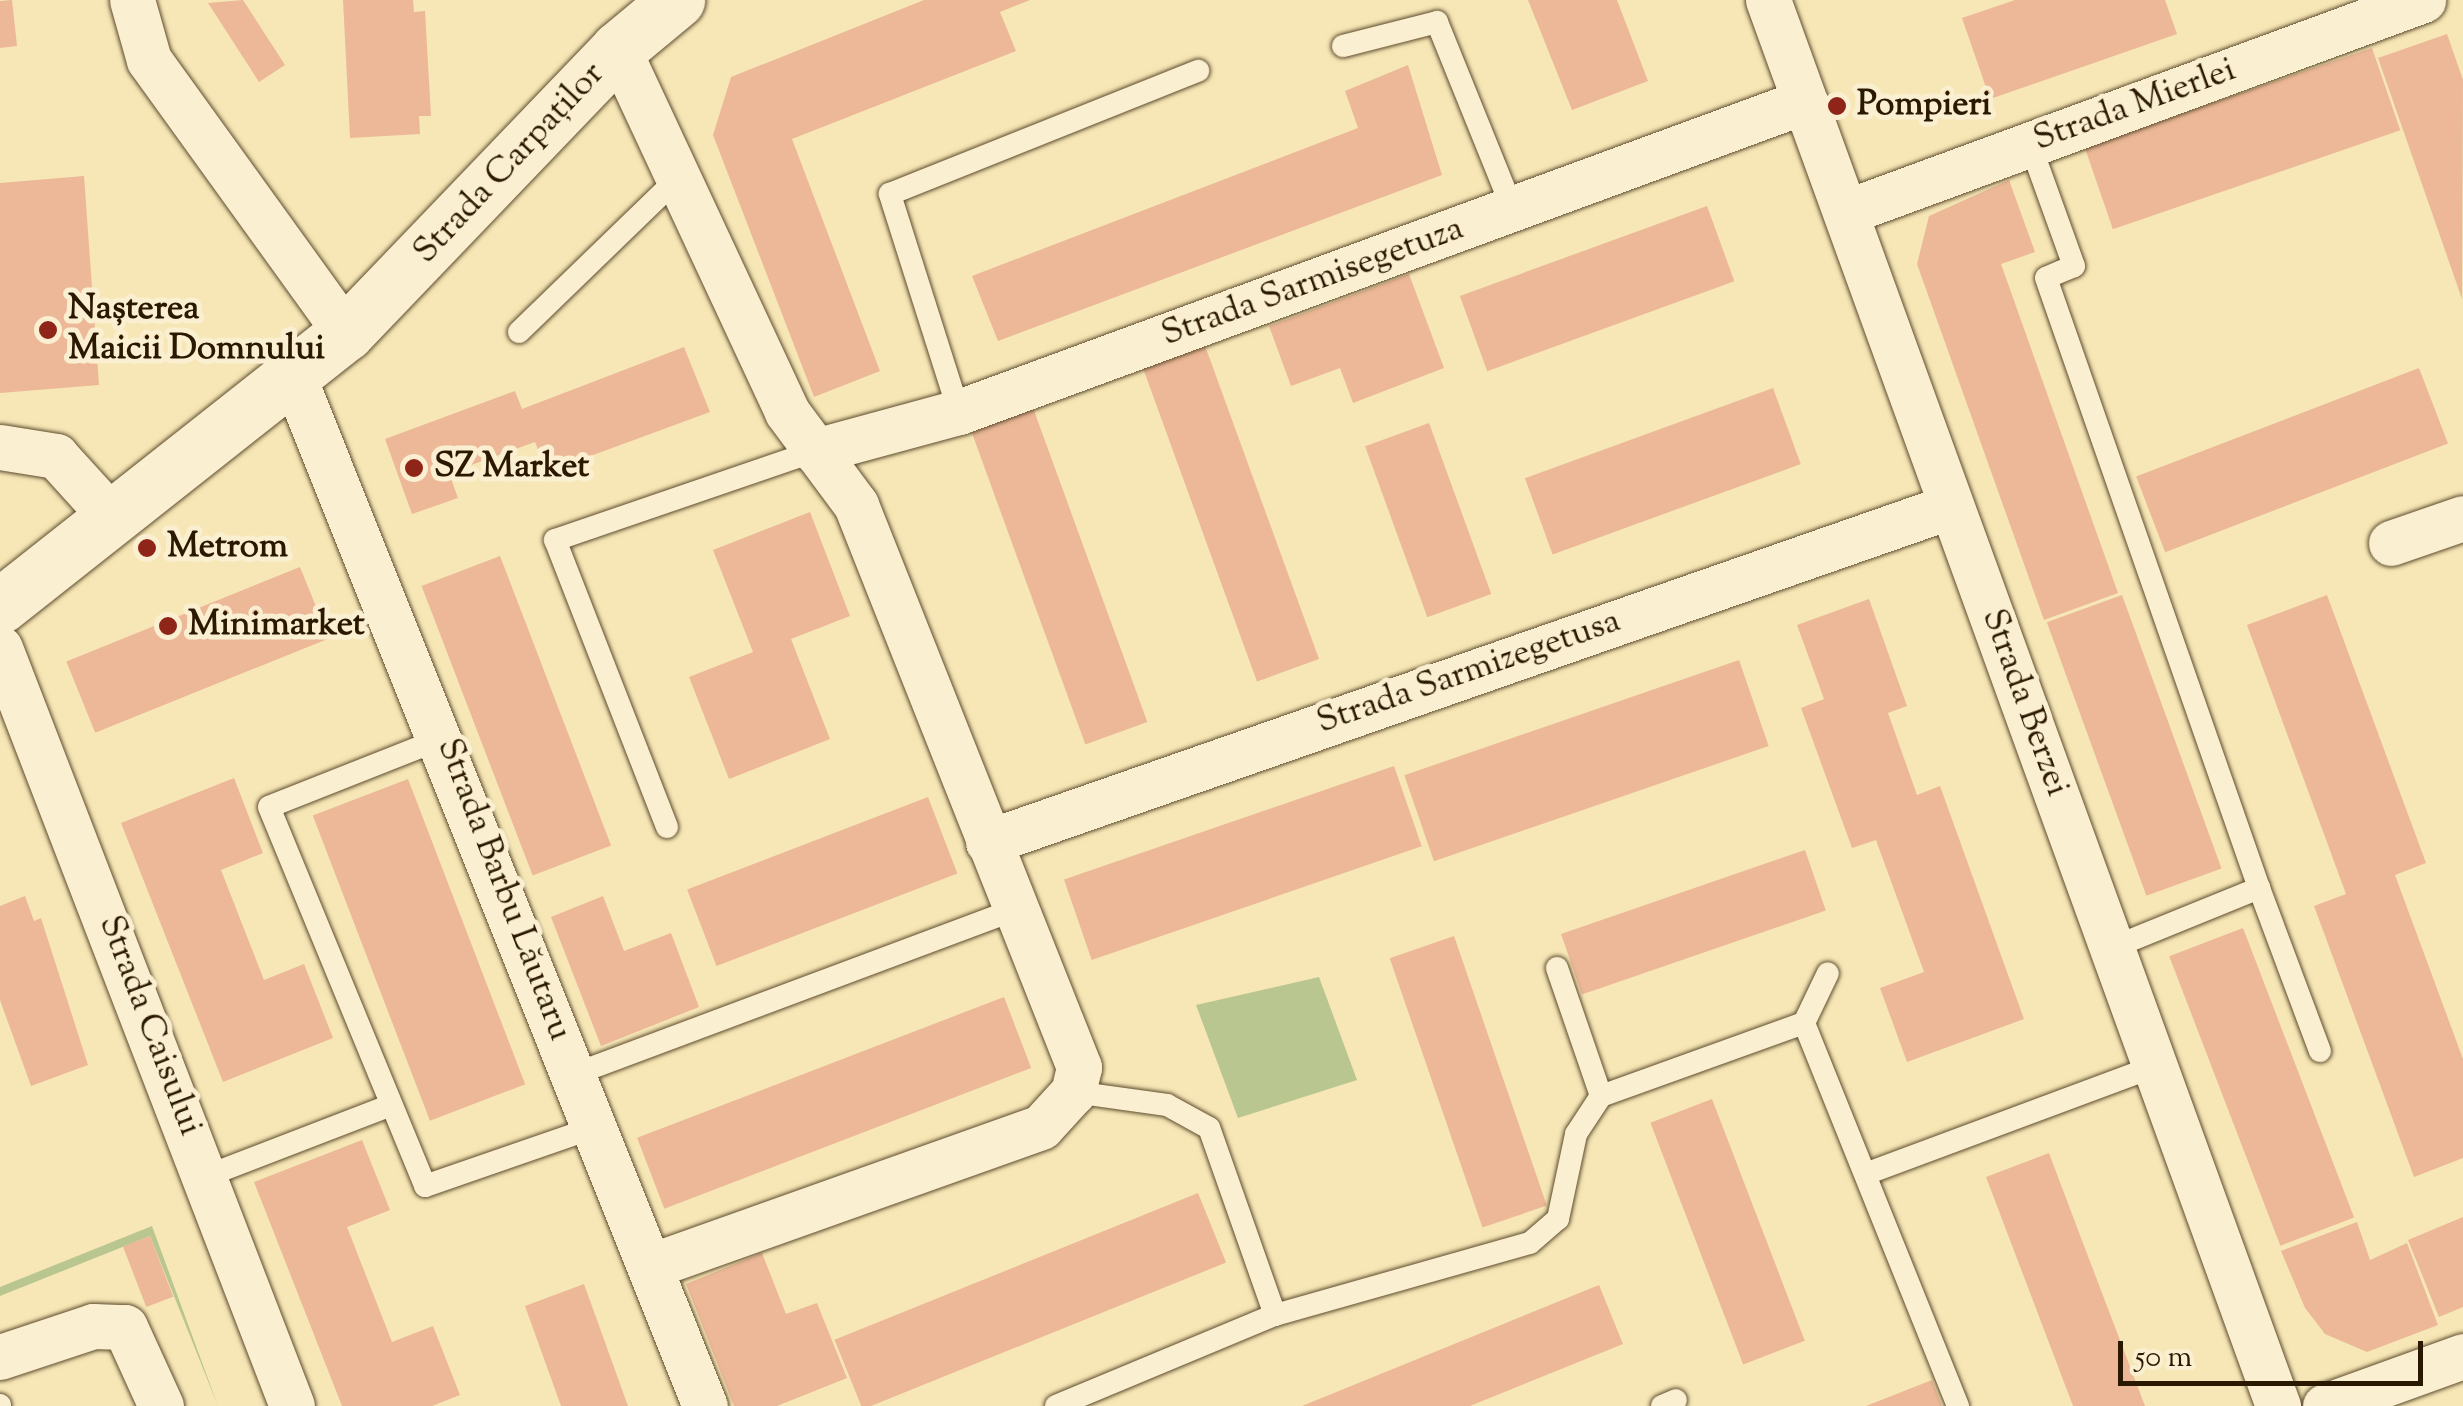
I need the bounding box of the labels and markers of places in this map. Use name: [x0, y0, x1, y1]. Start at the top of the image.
place label: Pompieri: [1857, 85, 1992, 127]
marker: Pompieri: [1826, 95, 1848, 117]
place label: Nașterea Maicii Domnului: [68, 289, 325, 371]
marker: Nașterea Maicii Domnului: [37, 319, 59, 341]
place label: SZ Market: [434, 447, 589, 489]
marker: SZ Market: [403, 457, 425, 479]
place label: Metrom: [167, 527, 288, 569]
marker: Metrom: [136, 537, 158, 559]
place label: Minimarket: [188, 605, 365, 647]
marker: Minimarket: [157, 615, 179, 637]

